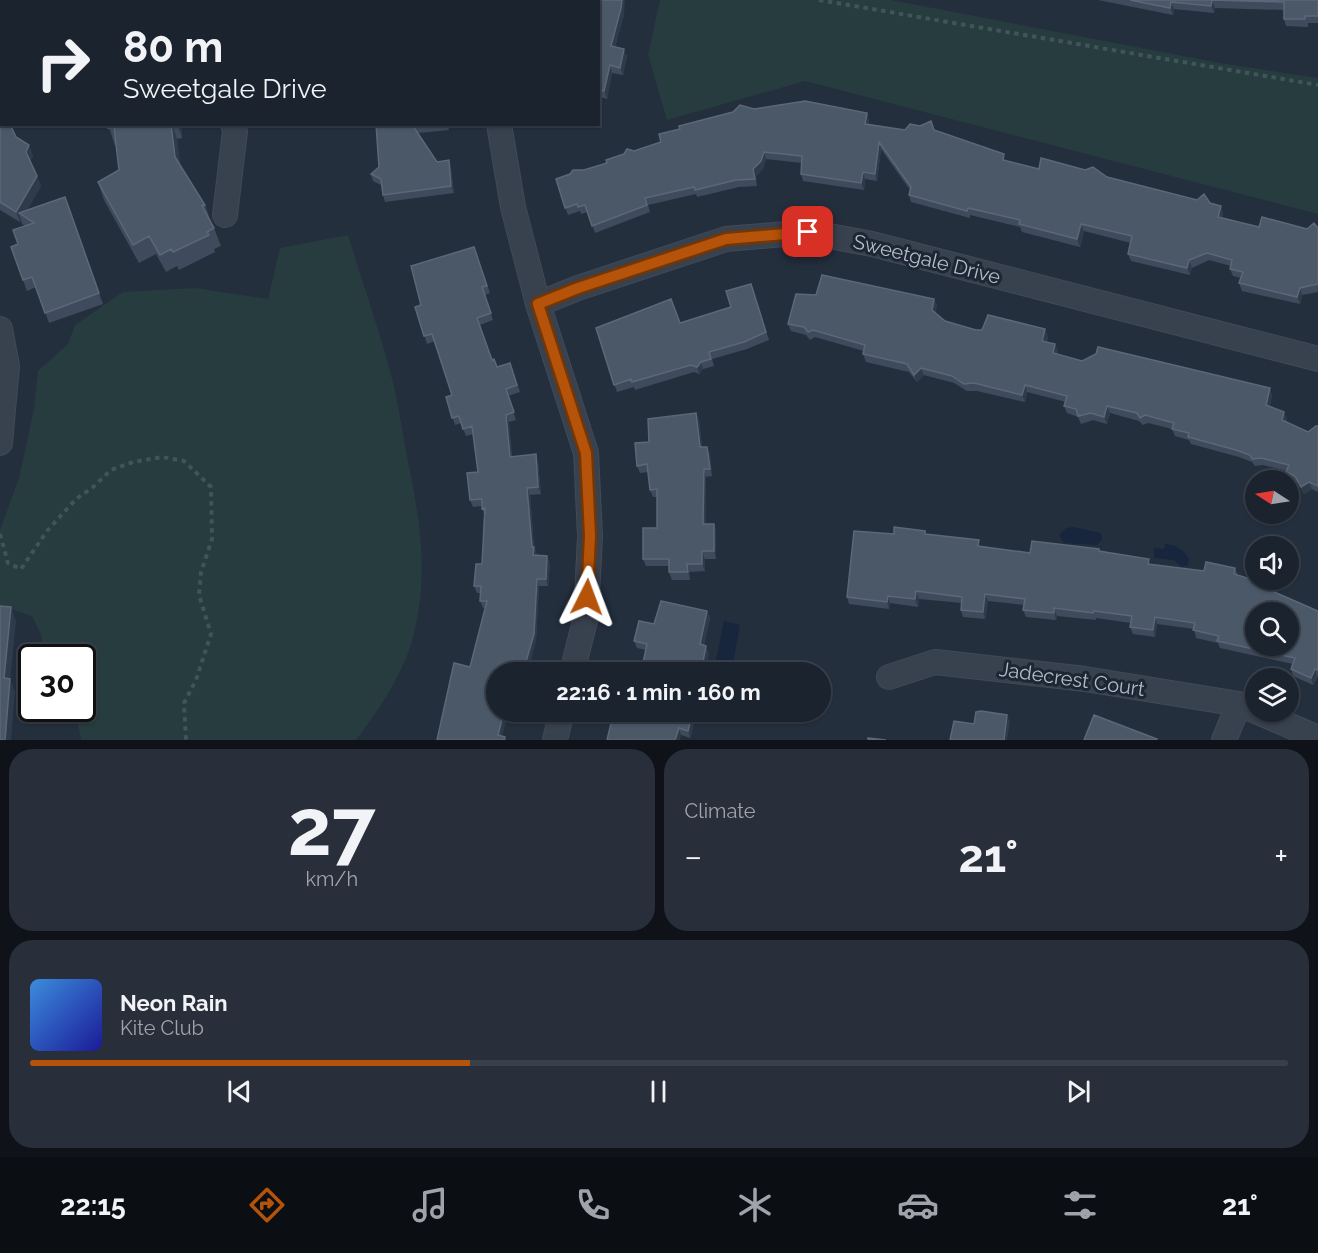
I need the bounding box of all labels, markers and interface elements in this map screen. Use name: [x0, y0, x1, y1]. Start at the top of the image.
text: 80 m: [123, 23, 223, 72]
icon: right: [24, 24, 102, 102]
text: Sweetgale Drive: [123, 73, 327, 104]
pin: [782, 206, 833, 257]
icon: arrive: [791, 215, 824, 248]
street label: Sweetgale Drive: [851, 229, 1003, 289]
north arrow: [1245, 470, 1299, 524]
map controls: [1245, 470, 1299, 722]
button: sound: [1245, 536, 1299, 590]
position arrow: [555, 565, 619, 629]
button: search: [1245, 602, 1299, 656]
speed limit sign: 30: [18, 644, 96, 722]
street label: Jadecrest Court: [998, 657, 1147, 701]
button: layers: [1245, 668, 1299, 722]
text: 22:16 · 1 min · 160 m: [556, 679, 761, 705]
text: 27: [288, 782, 376, 873]
text: Climate: [685, 799, 756, 823]
text: 21°: [959, 830, 1018, 883]
text: −: [685, 837, 702, 876]
text: +: [1274, 837, 1288, 876]
text: km/h: [305, 867, 358, 891]
text: Neon Rain: [120, 990, 228, 1016]
text: Kite Club: [120, 1016, 204, 1040]
icon: previous: [223, 1075, 256, 1108]
icon: pause: [642, 1075, 675, 1108]
icon: next: [1062, 1075, 1095, 1108]
icon: directions: [246, 1184, 288, 1226]
icon: music: [409, 1184, 451, 1226]
icon: phone: [572, 1184, 614, 1226]
icon: climate: [734, 1184, 776, 1226]
icon: car: [897, 1184, 939, 1226]
icon: filters: [1059, 1184, 1101, 1226]
text: 22:15: [60, 1190, 126, 1221]
text: 21°: [1222, 1190, 1258, 1221]

